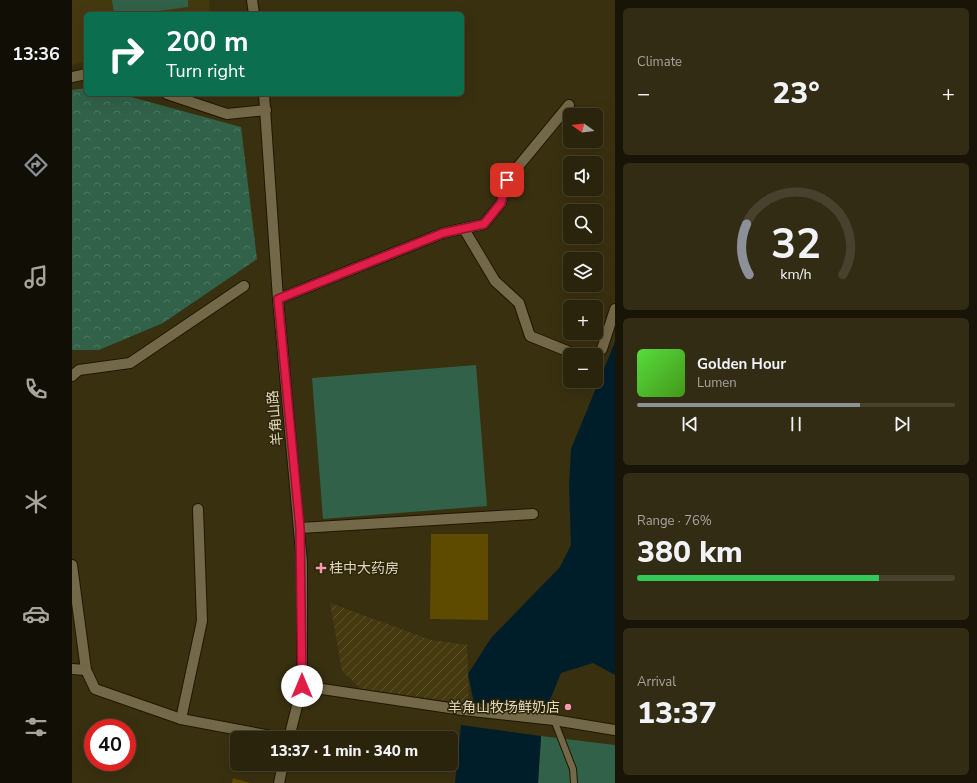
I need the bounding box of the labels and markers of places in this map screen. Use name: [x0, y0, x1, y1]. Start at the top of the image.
pin: [490, 163, 524, 197]
place label: 桂中大药房: [329, 559, 399, 578]
marker: 桂中大药房: [316, 563, 326, 573]
place label: 羊角山牧场鲜奶店: [448, 698, 560, 717]
marker: 羊角山牧场鲜奶店: [563, 702, 573, 712]

